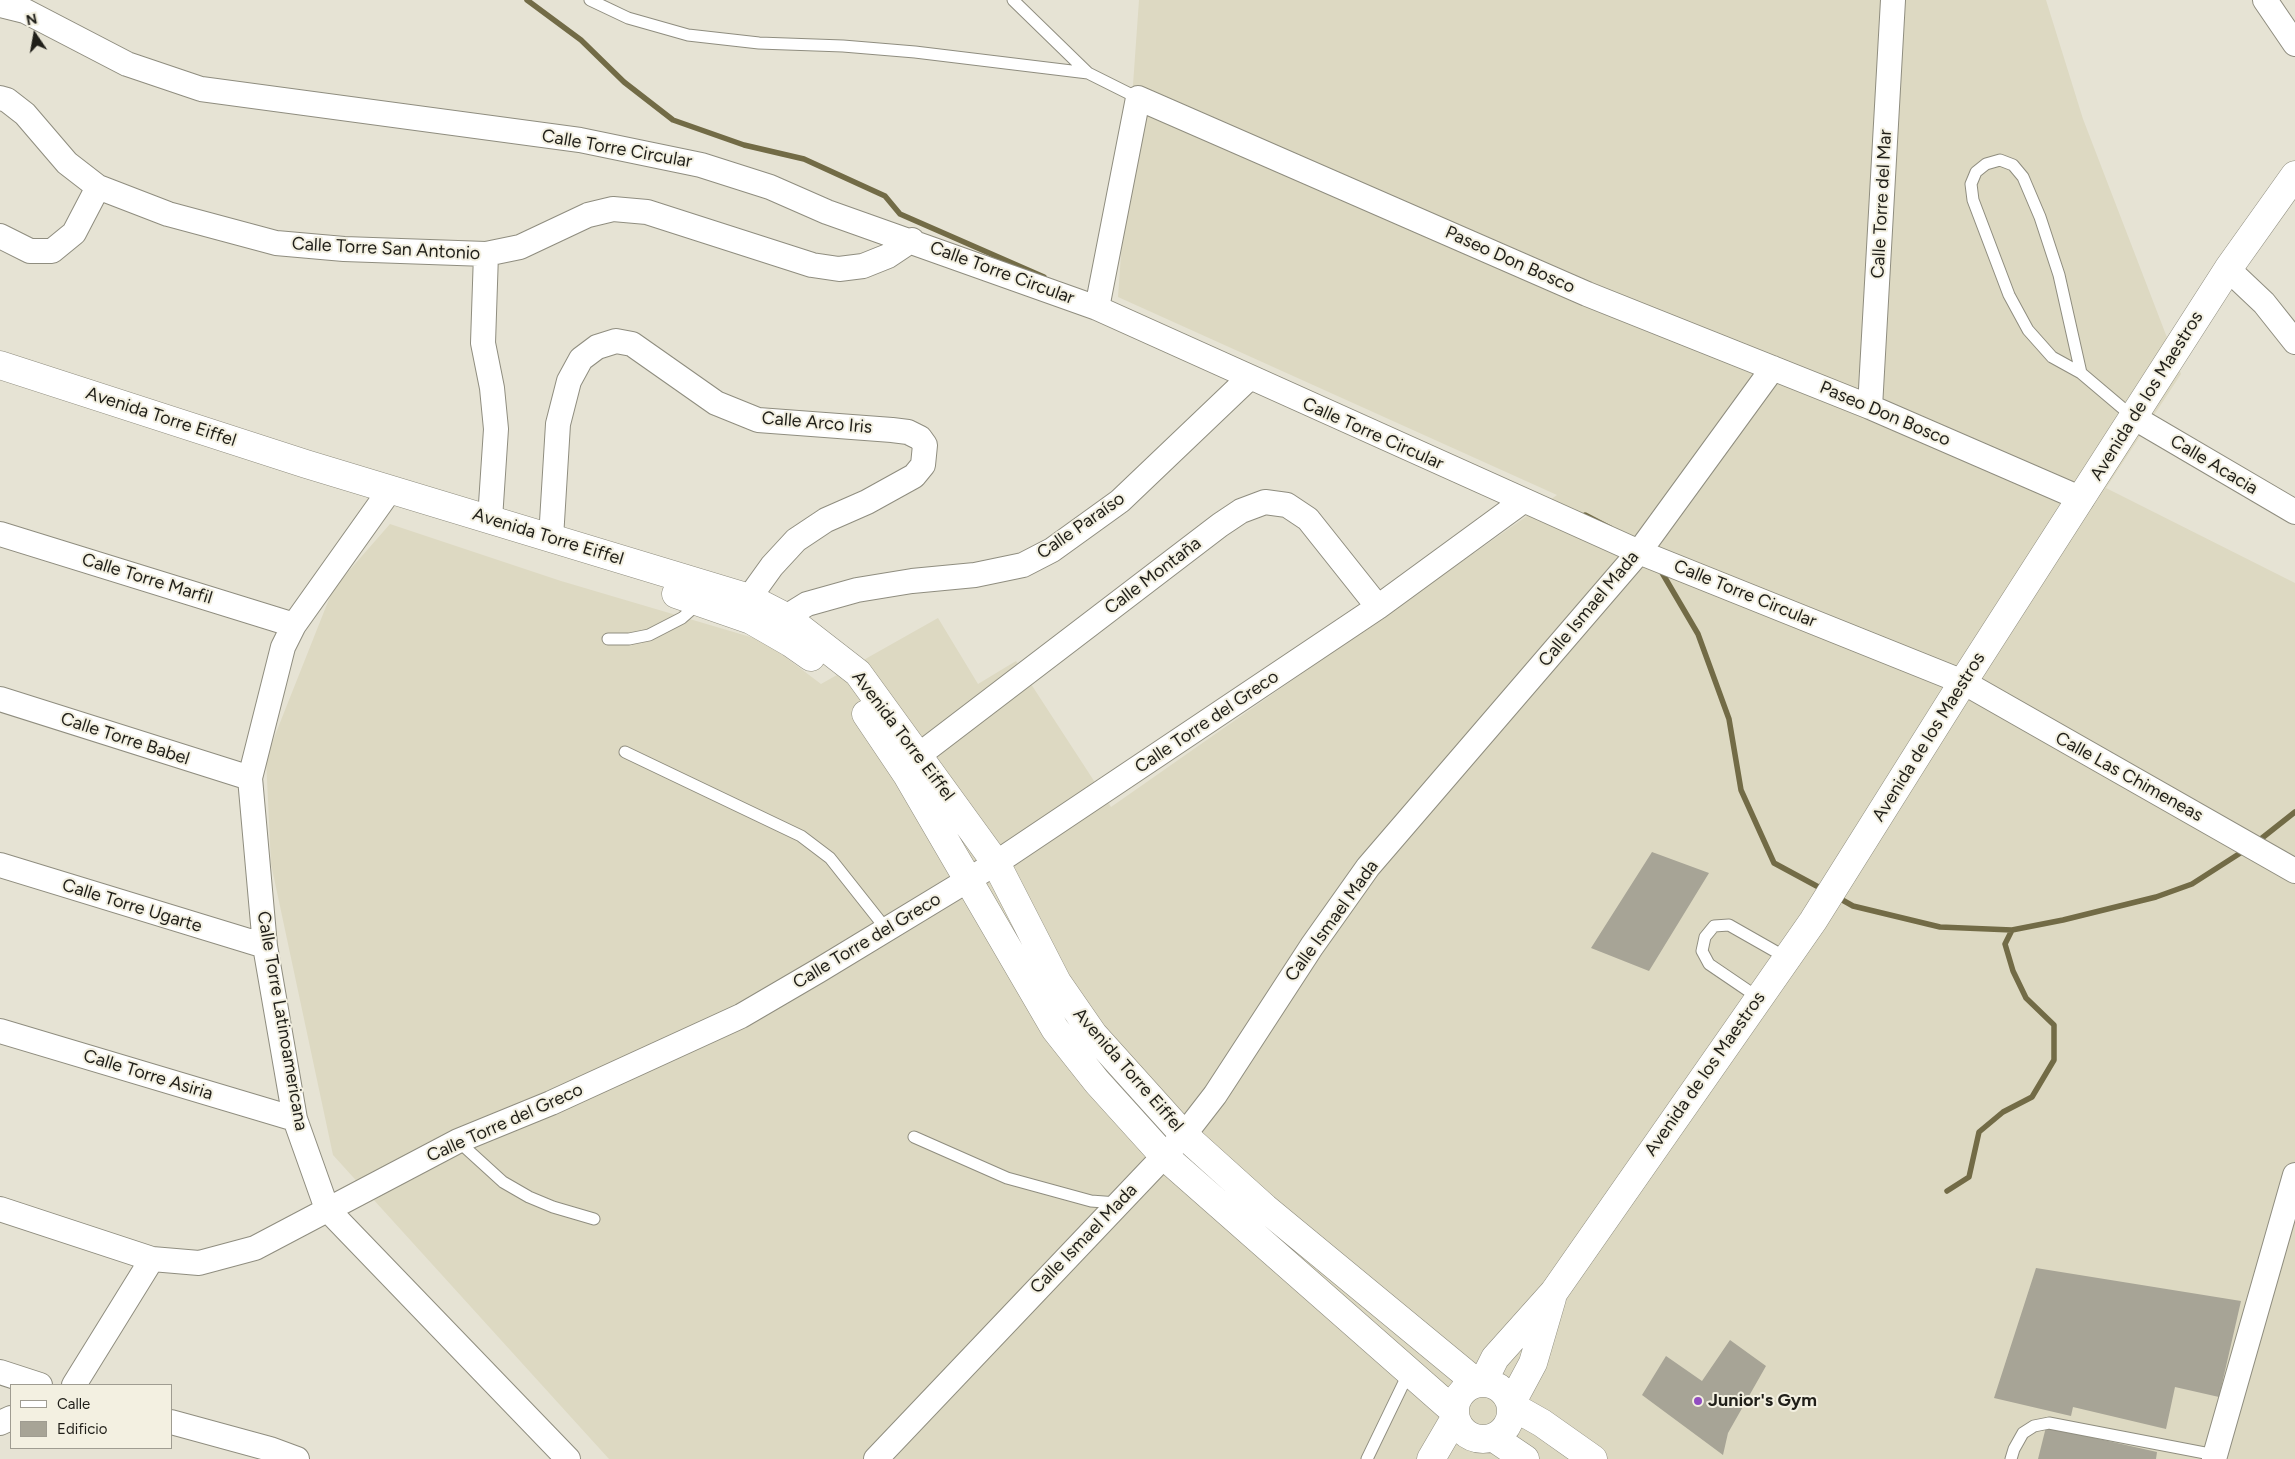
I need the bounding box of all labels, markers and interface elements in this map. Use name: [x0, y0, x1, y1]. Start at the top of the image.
north arrow: [10, 10, 60, 60]
text: N: [25, 10, 39, 29]
street label: Calle Torre Circular: [540, 125, 694, 173]
street label: Calle Torre del Mar: [1867, 129, 1897, 279]
street label: Paseo Don Bosco: [1442, 222, 1578, 298]
street label: Calle Torre San Antonio: [291, 233, 481, 265]
street label: Calle Torre Circular: [927, 237, 1077, 309]
street label: Avenida de los Maestros: [2086, 307, 2208, 485]
street label: Paseo Don Bosco: [1816, 377, 1954, 451]
street label: Avenida Torre Eiffel: [83, 382, 239, 452]
street label: Calle Torre Circular: [1299, 393, 1447, 475]
street label: Calle Arco Iris: [761, 407, 873, 439]
street label: Calle Acacia: [2166, 430, 2262, 500]
street label: Calle Paraíso: [1033, 488, 1129, 564]
street label: Avenida Torre Eiffel: [470, 504, 626, 570]
street label: Calle Montaña: [1100, 533, 1206, 619]
street label: Calle Ismael Mada: [1534, 547, 1644, 671]
street label: Calle Torre Marfil: [79, 549, 215, 609]
street label: Calle Torre Circular: [1670, 555, 1820, 633]
street label: Avenida de los Maestros: [1868, 648, 1990, 826]
street label: Calle Torre del Greco: [1131, 666, 1283, 778]
street label: Avenida Torre Eiffel: [847, 667, 959, 805]
street label: Calle Torre Babel: [58, 708, 192, 770]
street label: Calle Las Chimeneas: [2051, 727, 2207, 827]
street label: Calle Ismael Mada: [1281, 856, 1383, 986]
street label: Calle Torre Ugarte: [59, 874, 205, 938]
street label: Calle Torre del Greco: [789, 888, 945, 994]
street label: Calle Torre Latinoamericana: [252, 909, 312, 1133]
street label: Avenida de los Maestros: [1640, 988, 1770, 1160]
street label: Avenida Torre Eiffel: [1068, 1004, 1188, 1136]
street label: Calle Torre Asiria: [81, 1045, 215, 1105]
street label: Calle Torre del Greco: [424, 1079, 586, 1167]
street label: Calle Ismael Mada: [1026, 1180, 1142, 1298]
legend: [10, 1384, 172, 1449]
place label: Junior's Gym: [1708, 1390, 1817, 1412]
text: Calle: [57, 1395, 90, 1413]
marker: Junior's Gym: [1692, 1395, 1704, 1407]
text: Edificio: [57, 1420, 107, 1438]

